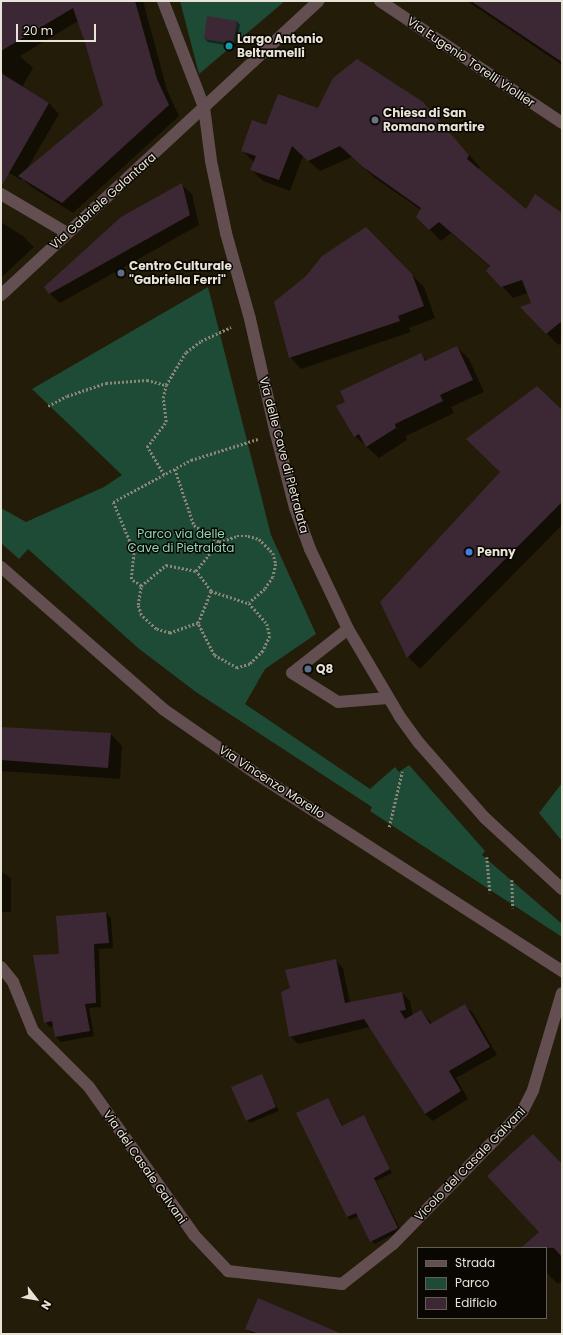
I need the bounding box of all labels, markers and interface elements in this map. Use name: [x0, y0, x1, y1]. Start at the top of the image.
street label: Via Eugenio Torelli Viollier: [404, 14, 538, 110]
scale bar: [18, 16, 98, 42]
text: 20 m: [23, 22, 53, 39]
place label: Largo Antonio Beltramelli: [237, 32, 323, 60]
marker: Largo Antonio Beltramelli: [224, 41, 234, 51]
place label: Chiesa di San Romano martire: [383, 106, 485, 134]
marker: Chiesa di San Romano martire: [370, 115, 380, 125]
street label: Via Gabriele Galantara: [47, 150, 159, 252]
place label: Centro Culturale "Gabriella Ferri": [129, 259, 232, 287]
marker: Centro Culturale "Gabriella Ferri": [116, 268, 126, 278]
street label: Via delle Cave di Pietralata: [256, 375, 312, 535]
park label: Parco via delle Cave di Pietralata: [128, 527, 234, 555]
place label: Penny: [477, 545, 516, 559]
marker: Penny: [464, 547, 474, 557]
place label: Q8: [316, 662, 333, 676]
marker: Q8: [303, 664, 313, 674]
street label: Via Vincenzo Morello: [216, 742, 328, 822]
street label: Vicolo del Casale Galvani: [412, 1104, 528, 1224]
street label: Via del Casale Galvani: [100, 1107, 190, 1227]
legend: [417, 1247, 547, 1319]
text: Strada: [455, 1254, 495, 1271]
text: Parco: [455, 1274, 490, 1291]
north arrow: [16, 1279, 56, 1319]
text: Edificio: [455, 1294, 497, 1311]
text: N: [37, 1298, 55, 1313]

